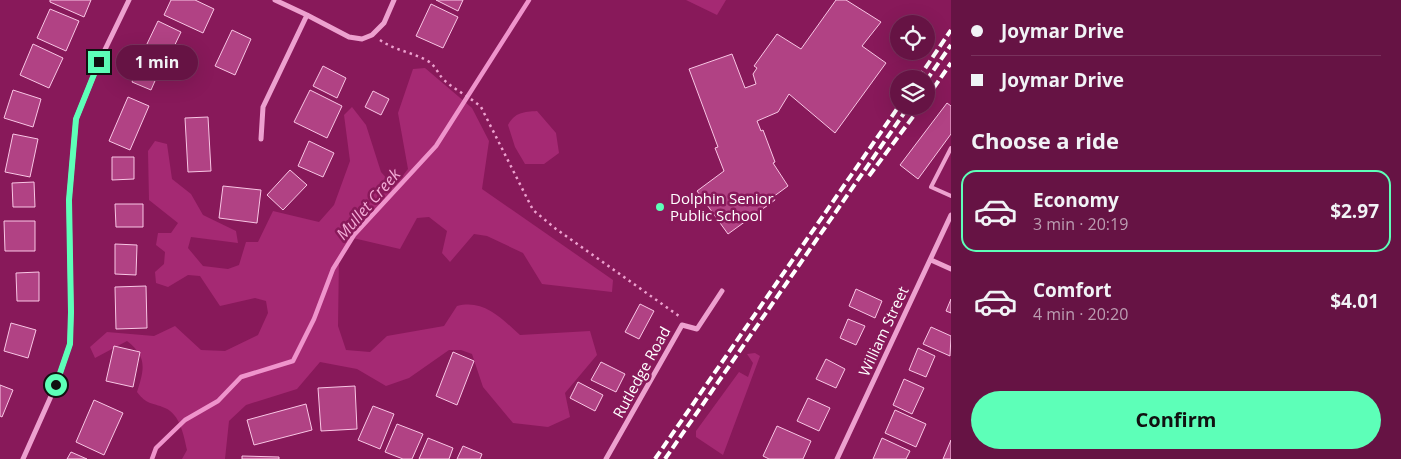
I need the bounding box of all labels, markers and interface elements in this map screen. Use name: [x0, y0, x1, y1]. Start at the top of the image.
map controls: [890, 15, 935, 115]
button: locate: [890, 15, 935, 60]
text: Joymar Drive: [1001, 18, 1124, 44]
callout: 1 min: [116, 44, 199, 80]
route end: [88, 51, 110, 73]
text: 1 min: [135, 51, 179, 73]
text: Joymar Drive: [1001, 67, 1124, 93]
button: layers: [890, 70, 935, 115]
text: Choose a ride: [971, 125, 1119, 155]
water label: Mullet Creek: [331, 163, 406, 244]
text: Economy: [1033, 187, 1119, 213]
place label: Dolphin Senior Public School: [670, 188, 774, 225]
icon: car: [973, 189, 1018, 234]
text: $2.97: [1330, 198, 1379, 224]
marker: Dolphin Senior Public School: [654, 201, 666, 213]
text: 3 min · 20:19: [1033, 213, 1128, 235]
text: Comfort: [1033, 277, 1112, 303]
icon: car: [973, 279, 1018, 324]
street label: William Street: [853, 283, 913, 379]
text: $4.01: [1330, 288, 1379, 314]
text: 4 min · 20:20: [1033, 303, 1128, 325]
street label: Rutledge Road: [608, 323, 674, 421]
route start: [45, 374, 67, 396]
button: Confirm: [971, 391, 1381, 449]

